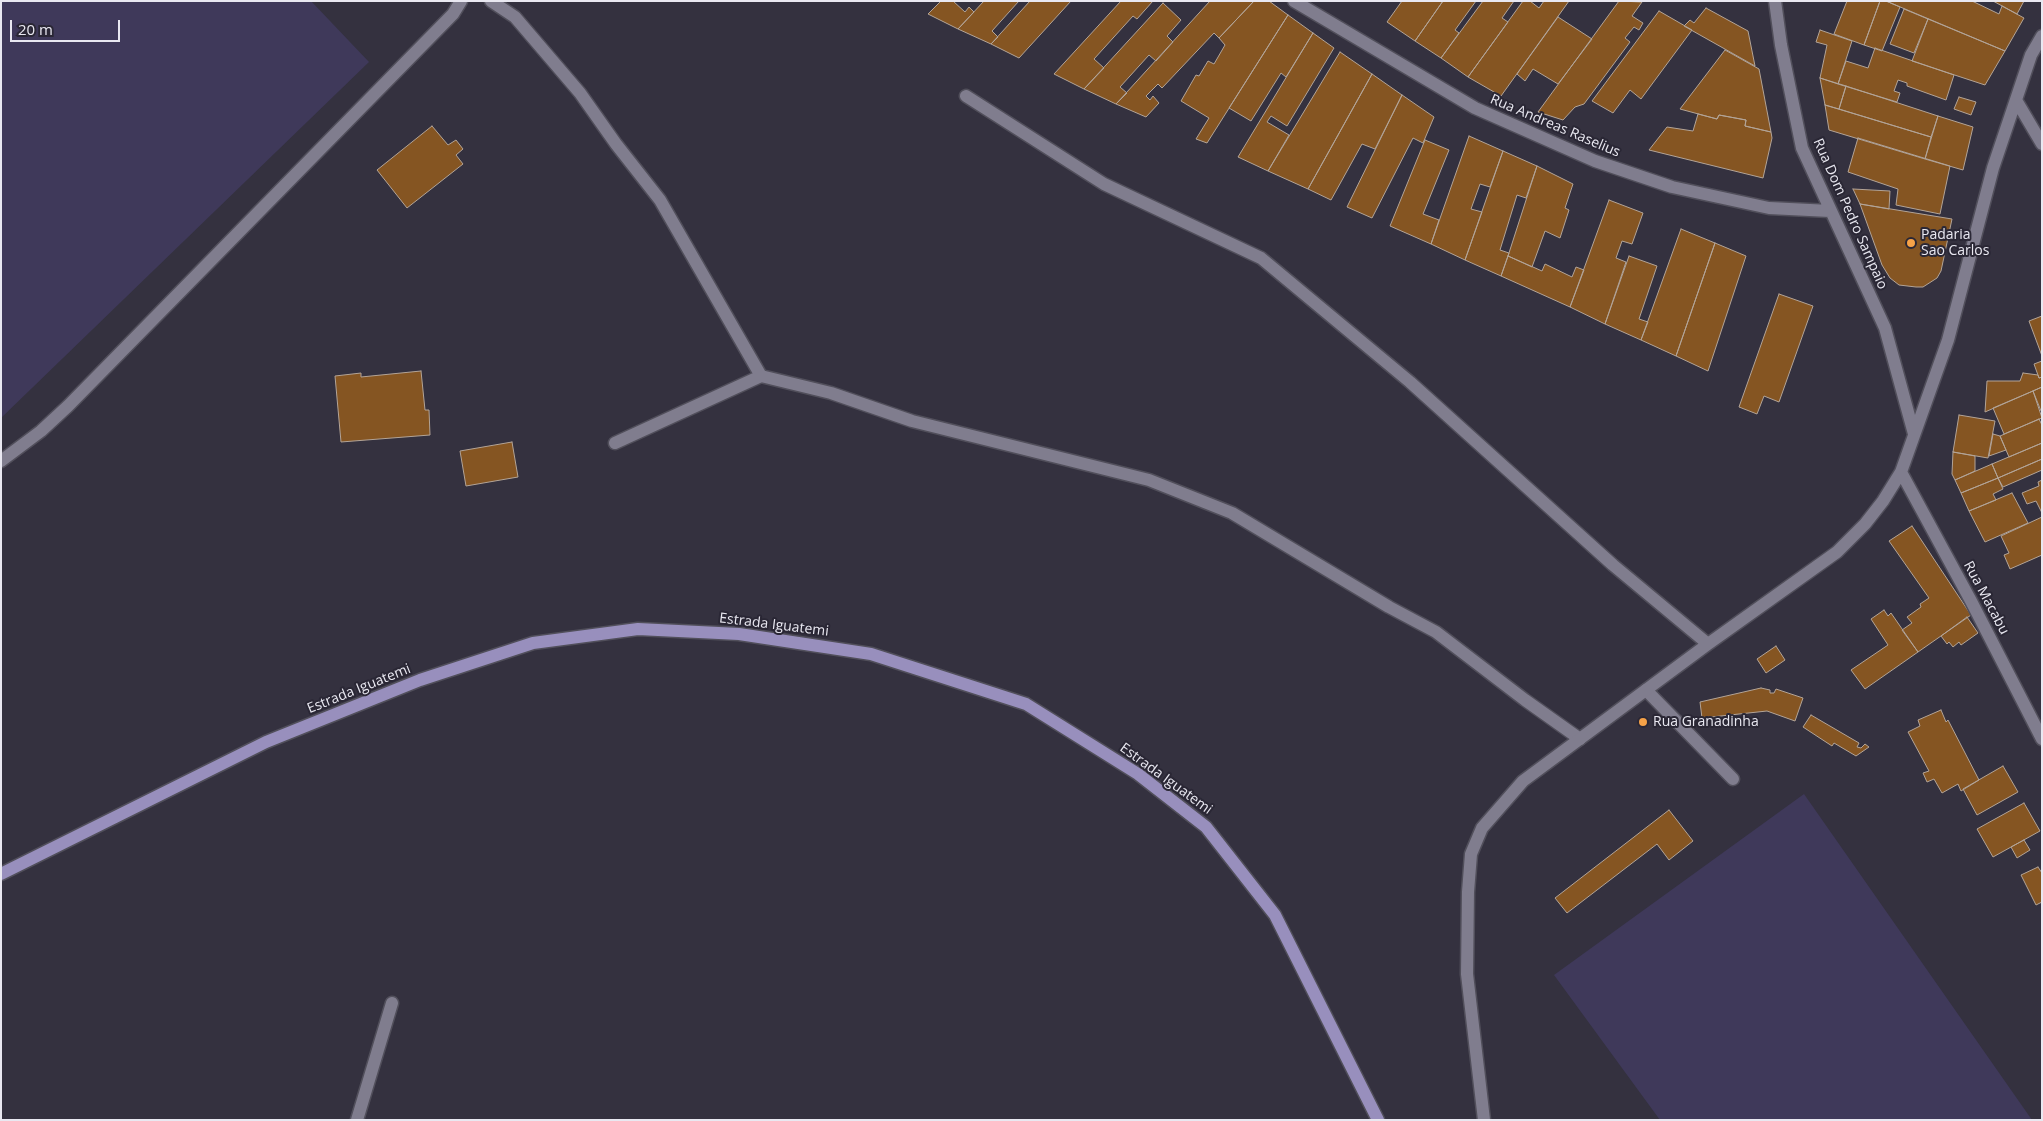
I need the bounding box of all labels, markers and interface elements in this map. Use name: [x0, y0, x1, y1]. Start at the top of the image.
scale bar: [12, 10, 122, 42]
text: 20 m: [18, 19, 53, 39]
street label: Rua Andreas Raselius: [1487, 91, 1623, 161]
street label: Rua Dom Pedro Sampaio: [1809, 136, 1891, 292]
place label: Padaria Sao Carlos: [1921, 227, 1989, 260]
marker: Padaria Sao Carlos: [1905, 237, 1917, 249]
street label: Rua Macabu: [1960, 558, 2012, 638]
street label: Estrada Iguatemi: [718, 610, 830, 640]
street label: Estrada Iguatemi: [305, 661, 413, 717]
place label: Rua Granadinha: [1653, 714, 1759, 730]
marker: Rua Granadinha: [1637, 716, 1649, 728]
street label: Estrada Iguatemi: [1117, 740, 1215, 818]

